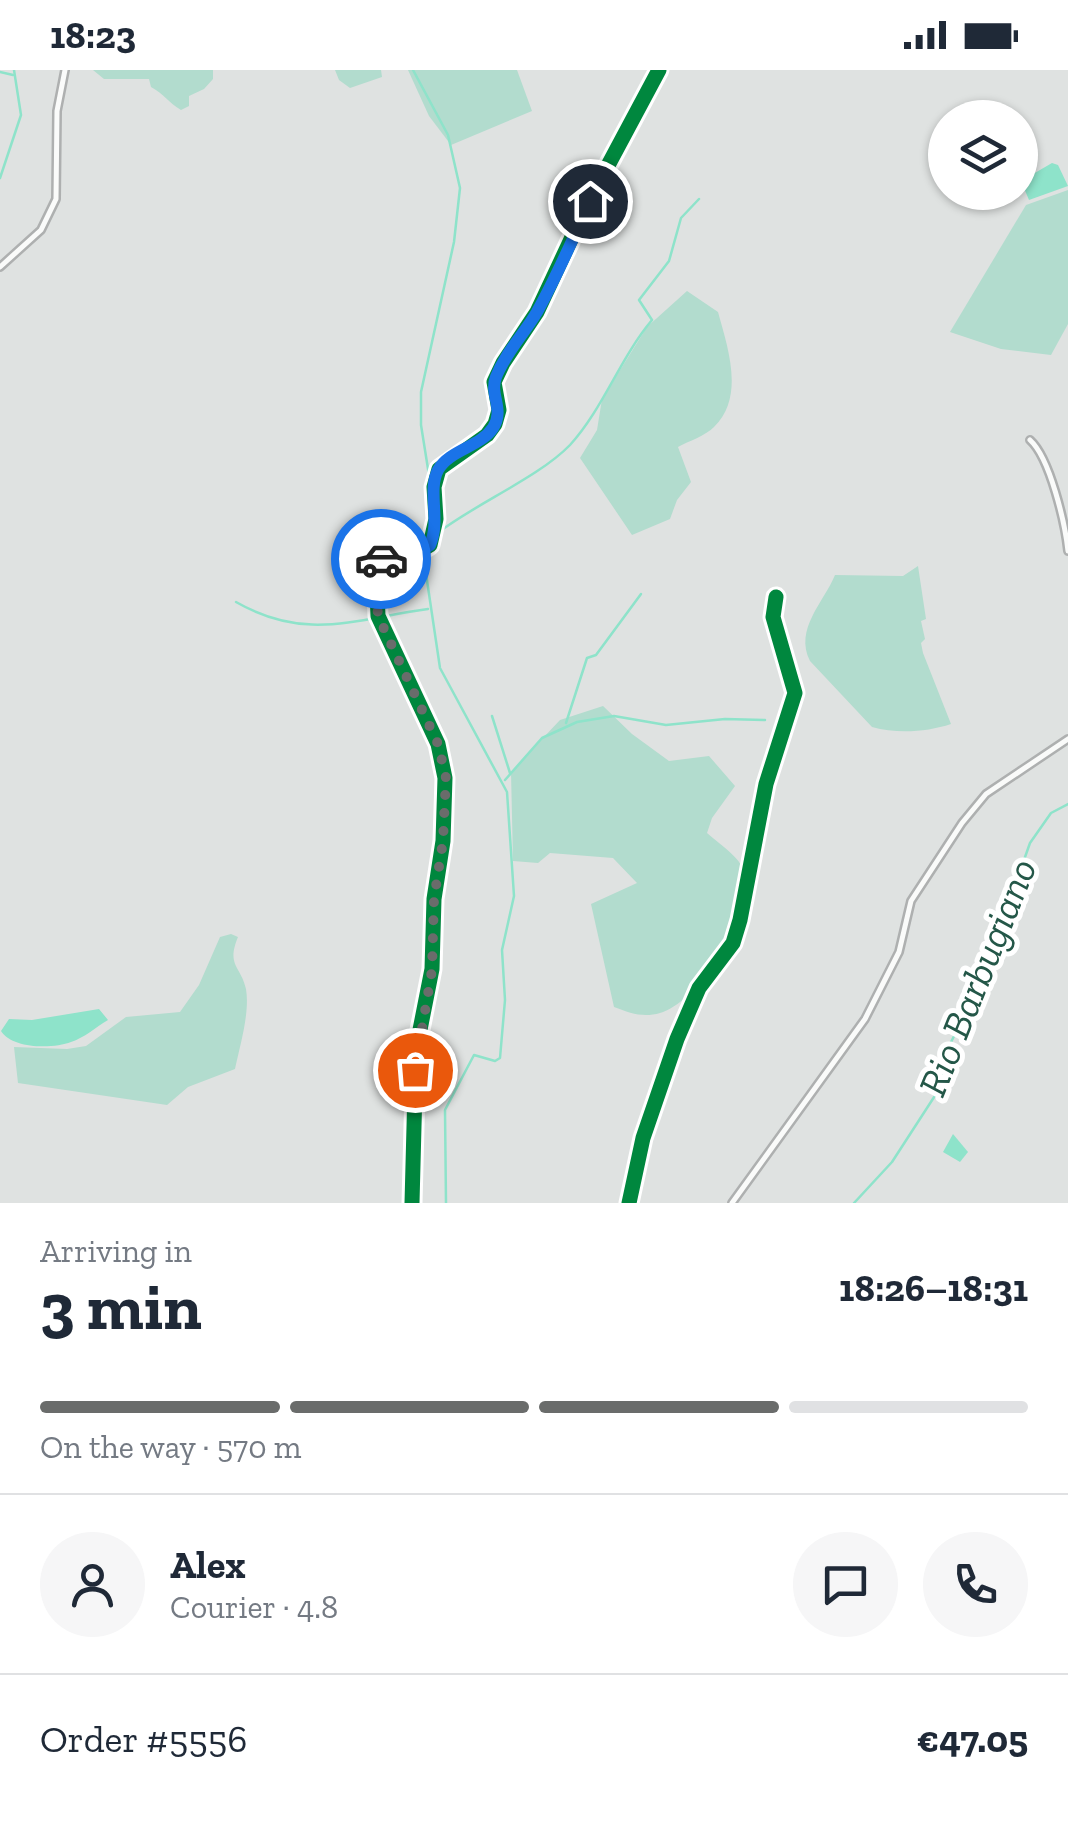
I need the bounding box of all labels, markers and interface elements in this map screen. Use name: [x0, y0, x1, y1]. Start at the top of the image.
text: 18:23: [50, 12, 136, 58]
map controls: [928, 100, 1038, 210]
button: layers: [928, 100, 1038, 210]
pin: [548, 159, 633, 244]
icon: home: [563, 174, 618, 229]
courier: [331, 509, 431, 609]
icon: car: [354, 532, 409, 587]
water label: Rio Barbugiano: [908, 851, 1046, 1103]
pin: [373, 1028, 458, 1113]
icon: bag: [388, 1043, 443, 1098]
text: Arriving in: [40, 1232, 192, 1270]
text: 18:26–18:31: [839, 1265, 1028, 1311]
text: 3 min: [40, 1268, 202, 1346]
text: On the way · 570 m: [40, 1428, 301, 1466]
button: person: [40, 1532, 145, 1637]
button: chat: [793, 1532, 898, 1637]
button: phone: [923, 1532, 1028, 1637]
text: Alex: [170, 1542, 246, 1588]
text: Courier · 4.8: [170, 1588, 338, 1626]
text: Order #5556: [40, 1716, 247, 1762]
text: €47.05: [917, 1716, 1028, 1762]

